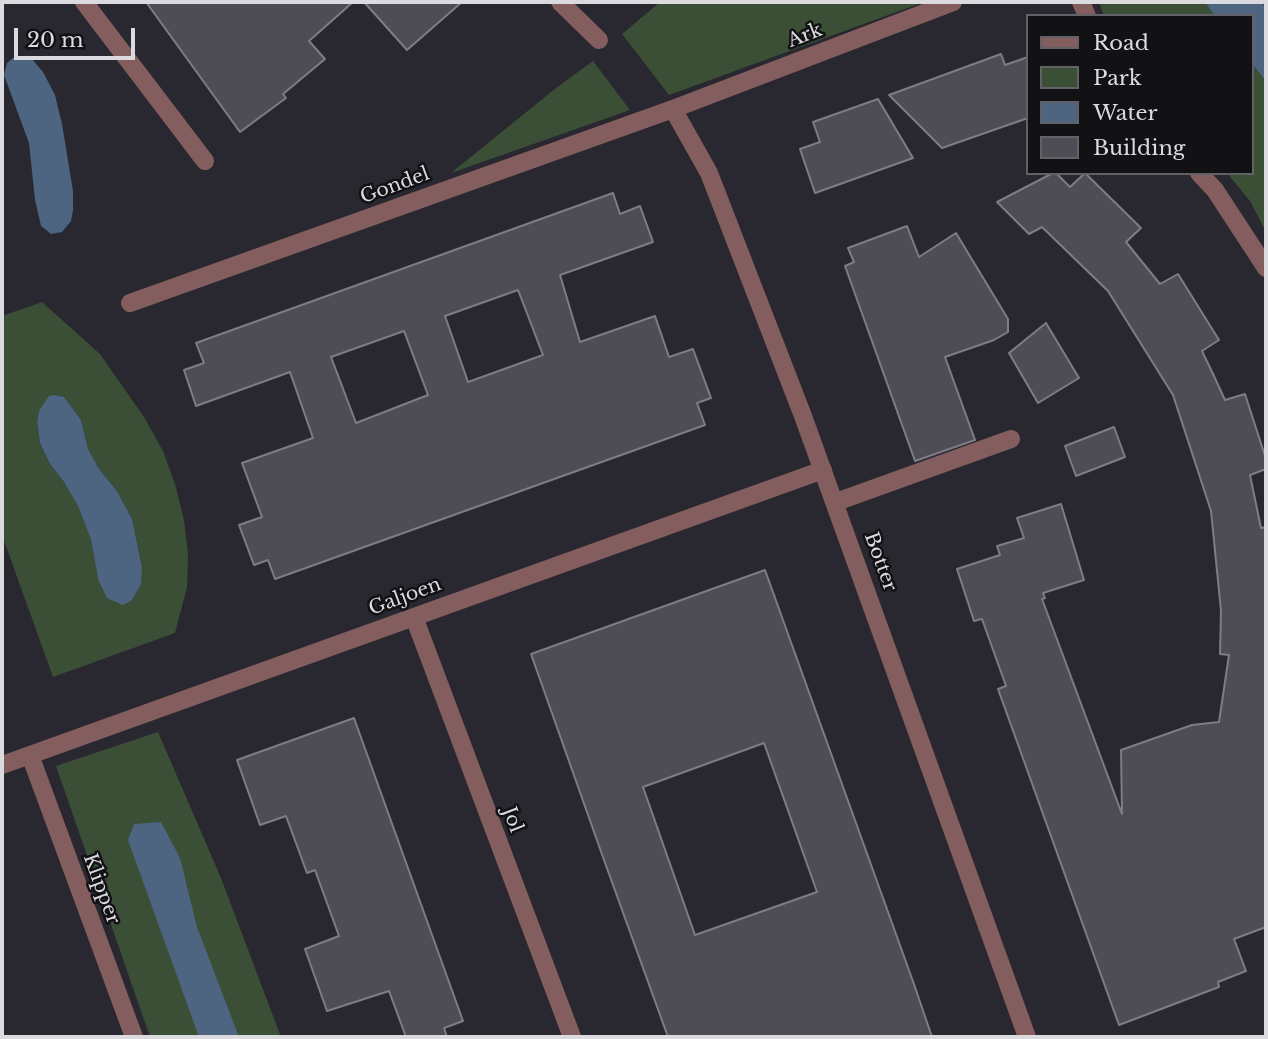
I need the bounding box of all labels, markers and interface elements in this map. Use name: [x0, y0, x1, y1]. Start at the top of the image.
scale bar: [18, 14, 138, 58]
legend: [1026, 14, 1254, 175]
street label: Ark: [784, 19, 826, 53]
text: 20 m: [27, 27, 84, 53]
text: Road: [1093, 30, 1149, 56]
text: Park: [1093, 65, 1142, 91]
text: Water: [1093, 100, 1157, 126]
text: Building: [1093, 135, 1185, 161]
street label: Gondel: [357, 163, 433, 209]
street label: Botter: [859, 529, 901, 595]
street label: Galjoen: [366, 573, 444, 621]
street label: Jol: [497, 804, 527, 836]
street label: Klipper: [78, 851, 124, 927]

